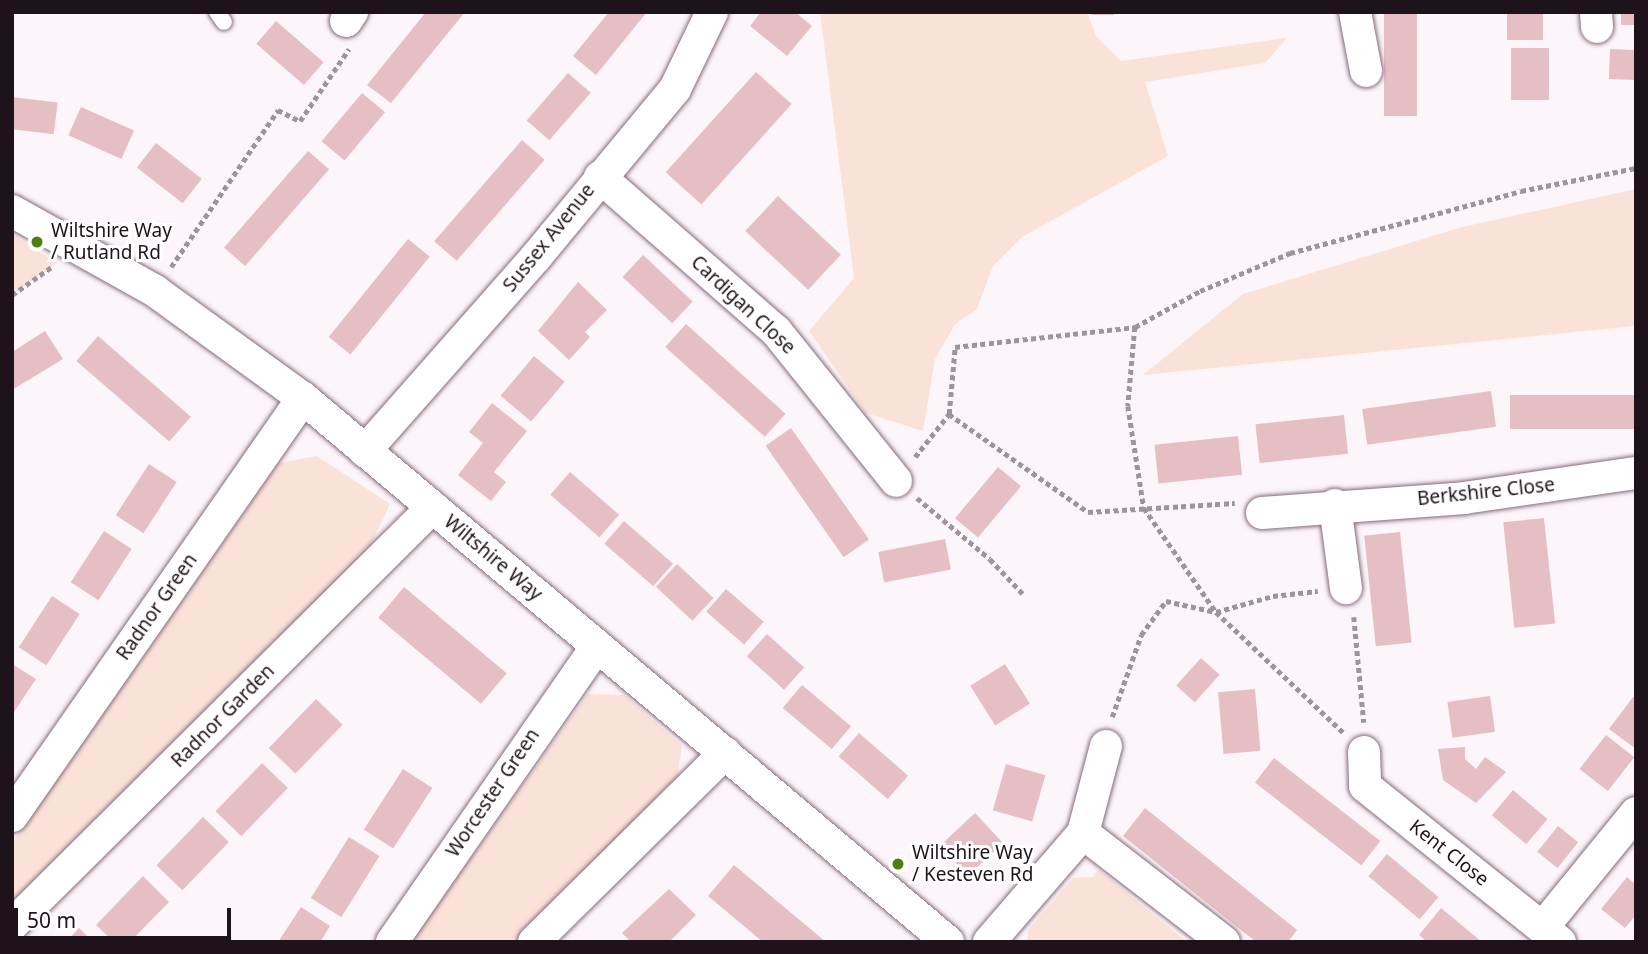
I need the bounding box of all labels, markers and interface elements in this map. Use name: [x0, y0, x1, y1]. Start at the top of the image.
street label: Sussex Avenue: [498, 179, 600, 297]
place label: Wiltshire Way / Rutland Rd: [51, 220, 172, 264]
marker: Wiltshire Way / Rutland Rd: [29, 234, 45, 250]
street label: Cardigan Close: [686, 251, 800, 359]
street label: Berkshire Close: [1416, 473, 1556, 511]
street label: Wiltshire Way: [439, 510, 547, 606]
street label: Radnor Green: [112, 549, 202, 665]
street label: Radnor Garden: [167, 660, 279, 772]
street label: Worcester Green: [442, 724, 544, 862]
street label: Kent Close: [1405, 815, 1493, 891]
place label: Wiltshire Way / Kesteven Rd: [912, 842, 1033, 886]
marker: Wiltshire Way / Kesteven Rd: [890, 856, 906, 872]
scale bar: [18, 894, 234, 938]
text: 50 m: [27, 906, 76, 934]

